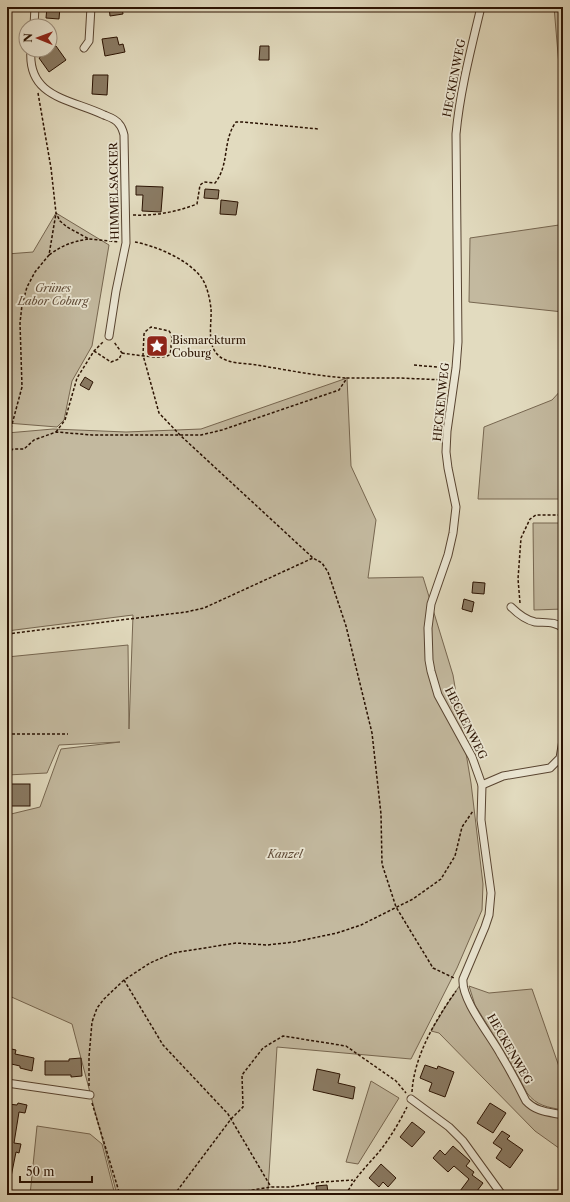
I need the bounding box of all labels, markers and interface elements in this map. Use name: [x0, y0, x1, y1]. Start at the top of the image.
north arrow: [18, 18, 58, 58]
text: N: [21, 32, 35, 43]
street label: HECKENWEG: [440, 38, 468, 118]
street label: HIMMELSACKER: [106, 141, 122, 240]
park label: Grünes Labor Coburg: [17, 281, 90, 308]
place icon: Bismarckturm Coburg: [144, 333, 170, 359]
place label: Bismarckturm Coburg: [172, 333, 247, 360]
street label: HECKENWEG: [430, 362, 452, 442]
street label: HECKENWEG: [442, 685, 490, 762]
park label: Kanzel: [266, 847, 304, 861]
street label: HECKENWEG: [484, 1011, 536, 1087]
scale bar: [20, 1158, 92, 1184]
text: 50 m: [26, 1164, 55, 1179]

